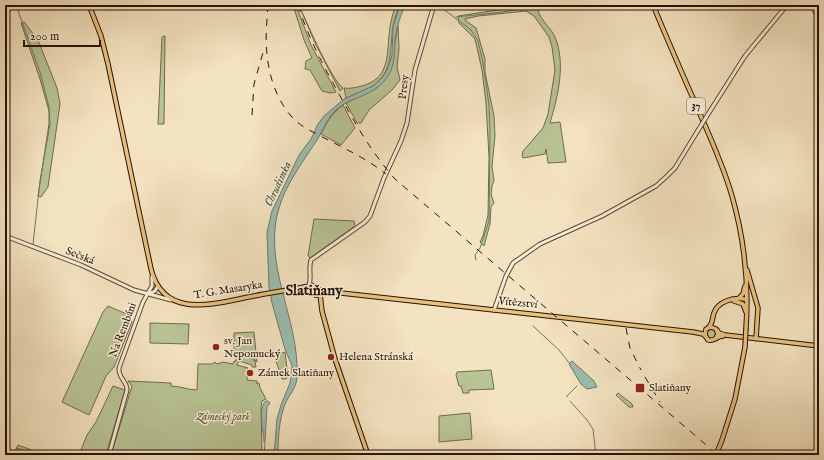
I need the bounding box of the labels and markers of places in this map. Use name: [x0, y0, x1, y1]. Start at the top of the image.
place label: sv. Jan Nepomucký: [224, 334, 281, 361]
marker: sv. Jan Nepomucký: [211, 342, 221, 352]
place label: Helena Stránská: [339, 350, 413, 364]
marker: Helena Stránská: [326, 352, 336, 362]
place label: Zámek Slatiňany: [258, 366, 335, 380]
marker: Zámek Slatiňany: [245, 368, 255, 378]
place label: Slatiňany: [649, 381, 692, 395]
marker: Slatiňany: [634, 382, 646, 394]

